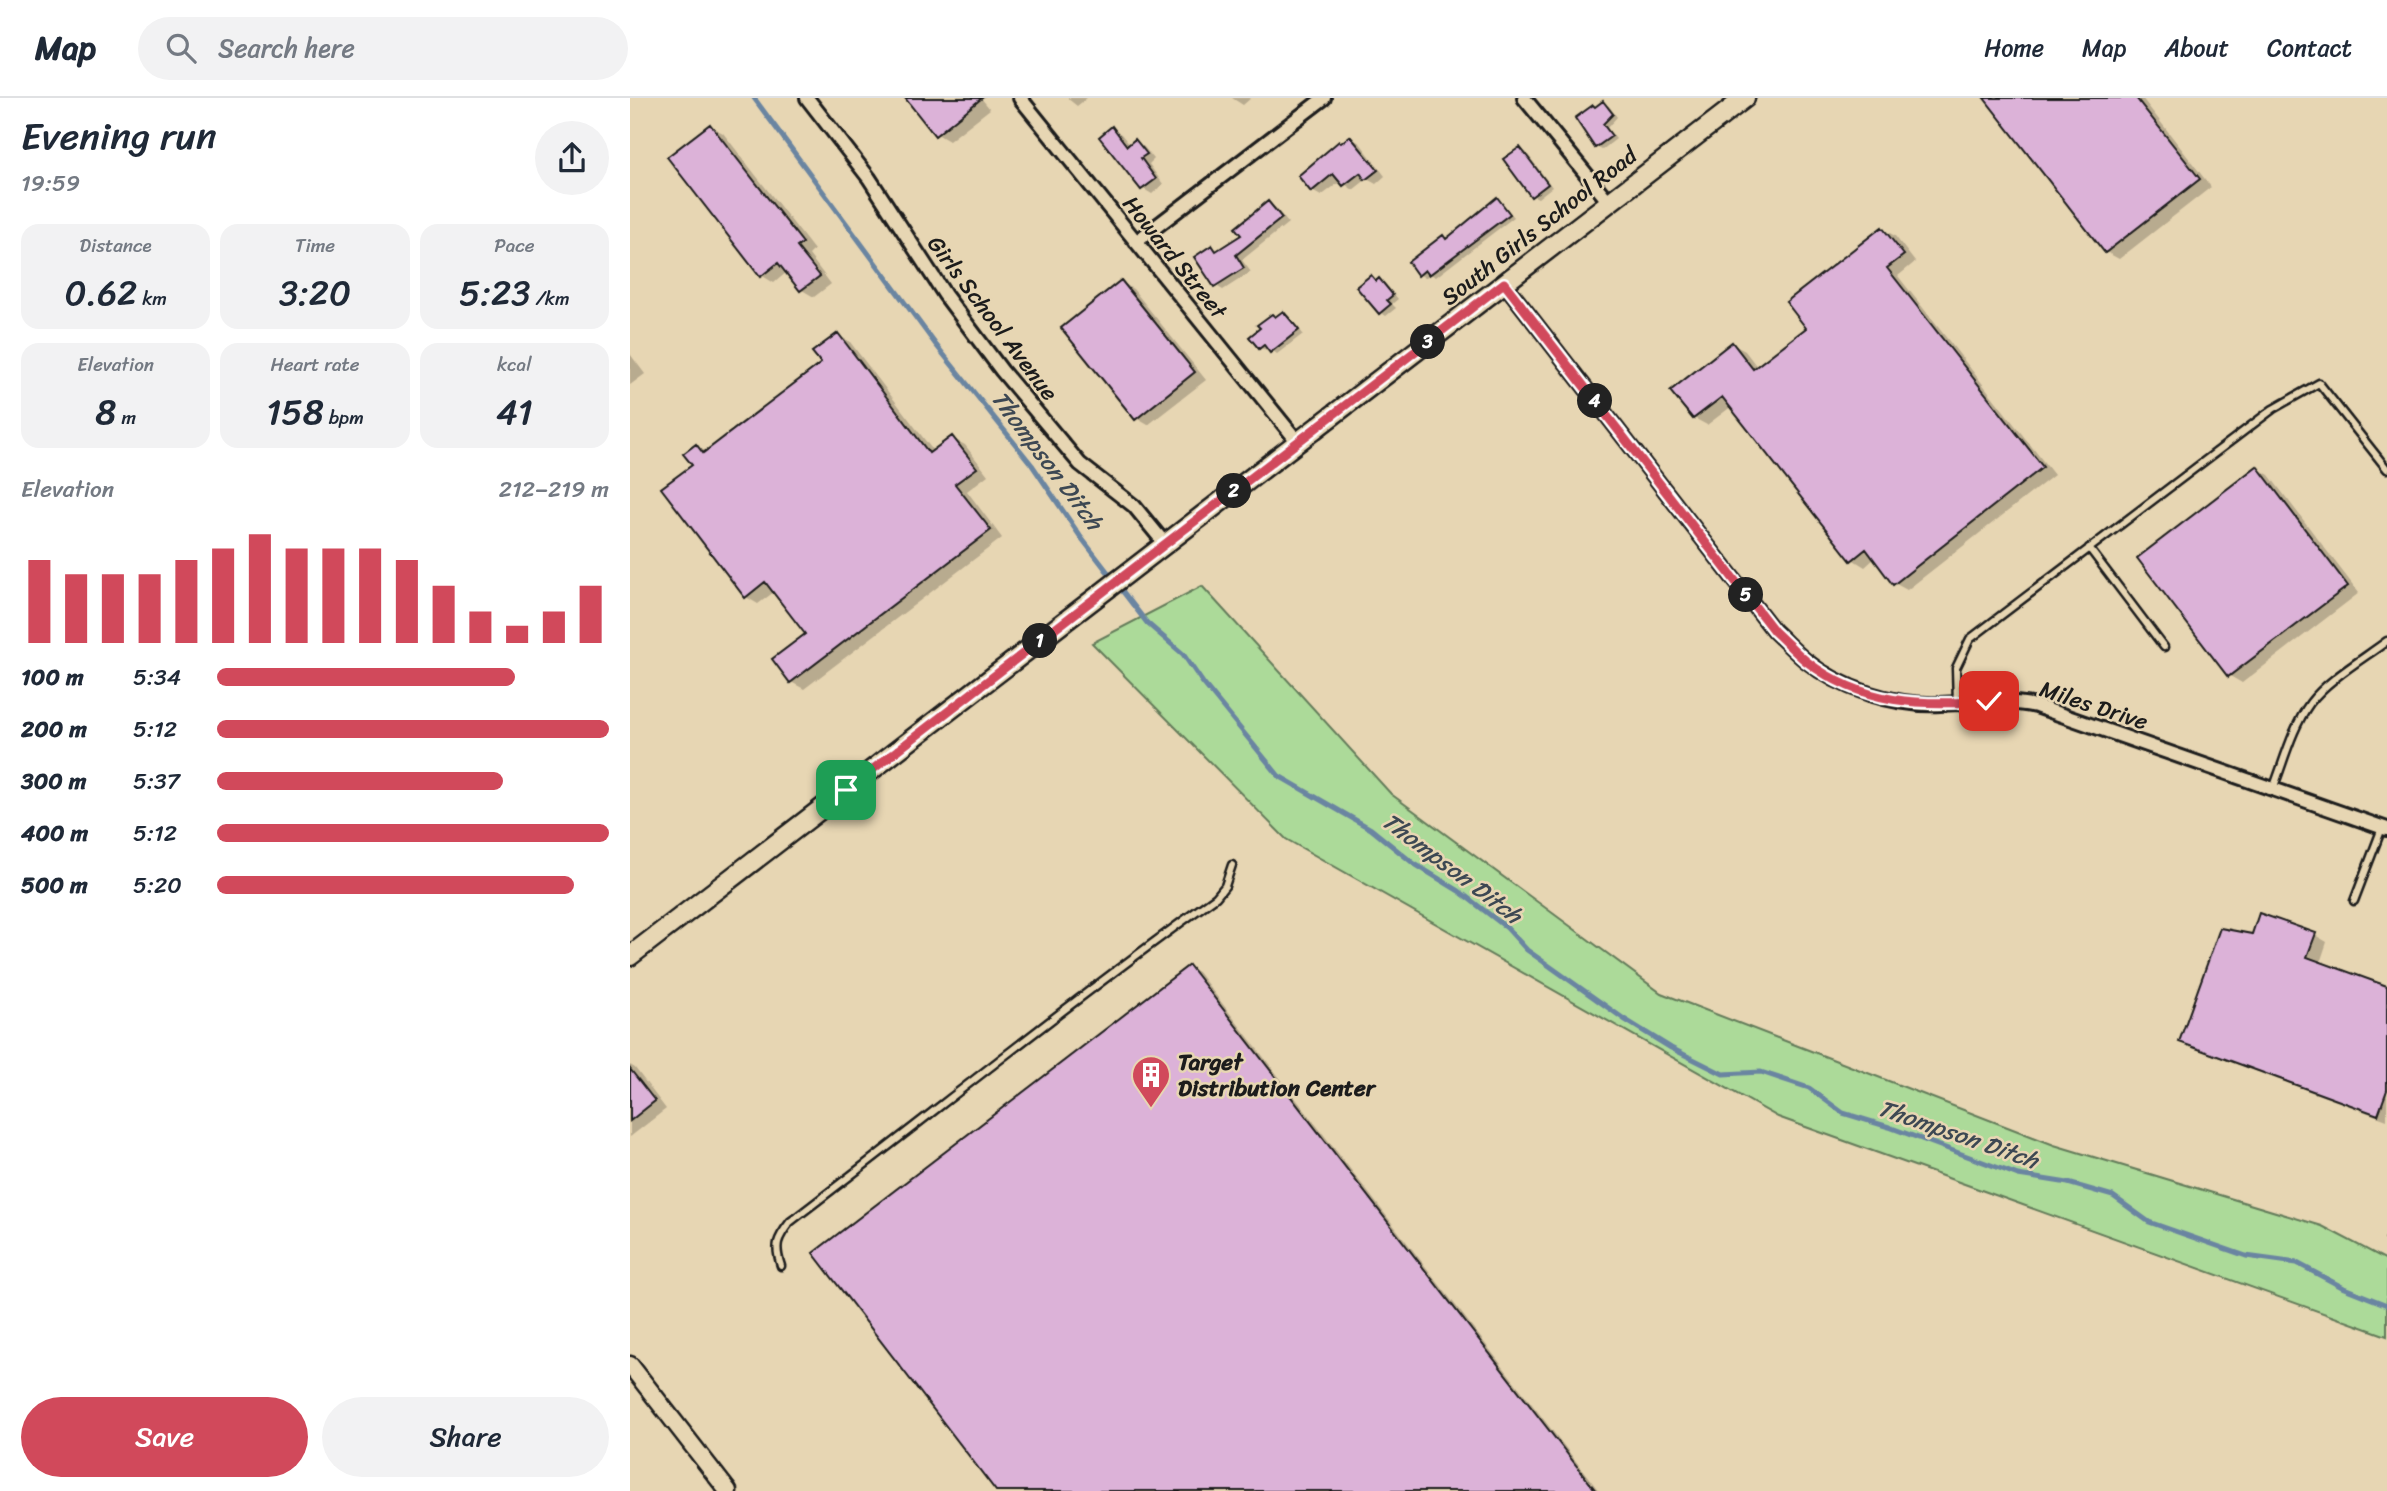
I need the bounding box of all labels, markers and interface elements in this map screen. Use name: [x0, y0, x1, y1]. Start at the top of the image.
search box: [138, 17, 628, 80]
text: Map: [35, 19, 96, 77]
text: Search here: [218, 25, 355, 71]
text: Home: [1984, 27, 2044, 69]
text: Map: [2082, 27, 2126, 69]
text: About: [2164, 27, 2229, 69]
text: Contact: [2267, 27, 2352, 69]
icon: search: [162, 29, 200, 67]
text: Evening run: [21, 103, 217, 170]
button: share: [535, 121, 609, 195]
street label: South Girls School Road: [1432, 135, 1648, 317]
text: 19:59: [21, 163, 80, 204]
street label: Howard Street: [1112, 186, 1239, 330]
street label: Girls School Avenue: [916, 226, 1069, 410]
text: Distance: [80, 229, 152, 262]
text: Time: [295, 229, 335, 262]
text: Pace: [494, 229, 534, 262]
text: 0.62: [64, 262, 137, 324]
text: 3:20: [279, 262, 351, 324]
text: 5:23: [459, 262, 530, 324]
text: km: [137, 282, 167, 315]
text: /km: [530, 282, 570, 315]
pin: 3: [1410, 324, 1446, 360]
text: 3: [1422, 325, 1433, 358]
text: Elevation: [77, 348, 154, 381]
text: Heart rate: [270, 348, 360, 381]
text: kcal: [497, 348, 532, 381]
text: 8: [95, 381, 116, 443]
text: 158: [266, 381, 324, 443]
text: 41: [496, 381, 533, 443]
water label: Thompson Ditch: [980, 381, 1115, 541]
pin: 4: [1578, 384, 1612, 418]
text: 4: [1589, 384, 1600, 417]
text: m: [116, 401, 136, 434]
text: bpm: [324, 401, 364, 434]
text: Elevation: [21, 469, 114, 510]
text: 212–219 m: [499, 469, 609, 510]
pin: 2: [1216, 474, 1252, 508]
text: 2: [1228, 474, 1239, 507]
pin: 5: [1728, 578, 1764, 612]
text: 5: [1740, 578, 1751, 611]
pin: 1: [1022, 624, 1058, 658]
text: 1: [1035, 624, 1044, 657]
text: 100 m: [21, 657, 84, 698]
text: 5:34: [133, 657, 181, 698]
street label: Miles Drive: [2034, 669, 2154, 742]
pin: [1959, 671, 2019, 731]
icon: check: [1970, 682, 2008, 720]
text: 200 m: [21, 709, 87, 750]
text: 5:12: [133, 709, 177, 750]
pin: [816, 760, 876, 820]
text: 300 m: [21, 761, 86, 802]
text: 5:37: [133, 761, 180, 802]
icon: arrive: [827, 771, 865, 809]
water label: Thompson Ditch: [1373, 801, 1533, 936]
text: 400 m: [21, 813, 88, 854]
text: 5:12: [133, 813, 177, 854]
text: 500 m: [21, 865, 88, 906]
text: 5:20: [133, 865, 182, 906]
place label: Target Distribution Center: [1178, 1042, 1377, 1109]
building icon: Target Distribution Center: [1130, 1054, 1172, 1109]
water label: Thompson Ditch: [1872, 1087, 2046, 1182]
button: Save: [21, 1397, 308, 1477]
button: Share: [322, 1397, 609, 1477]

